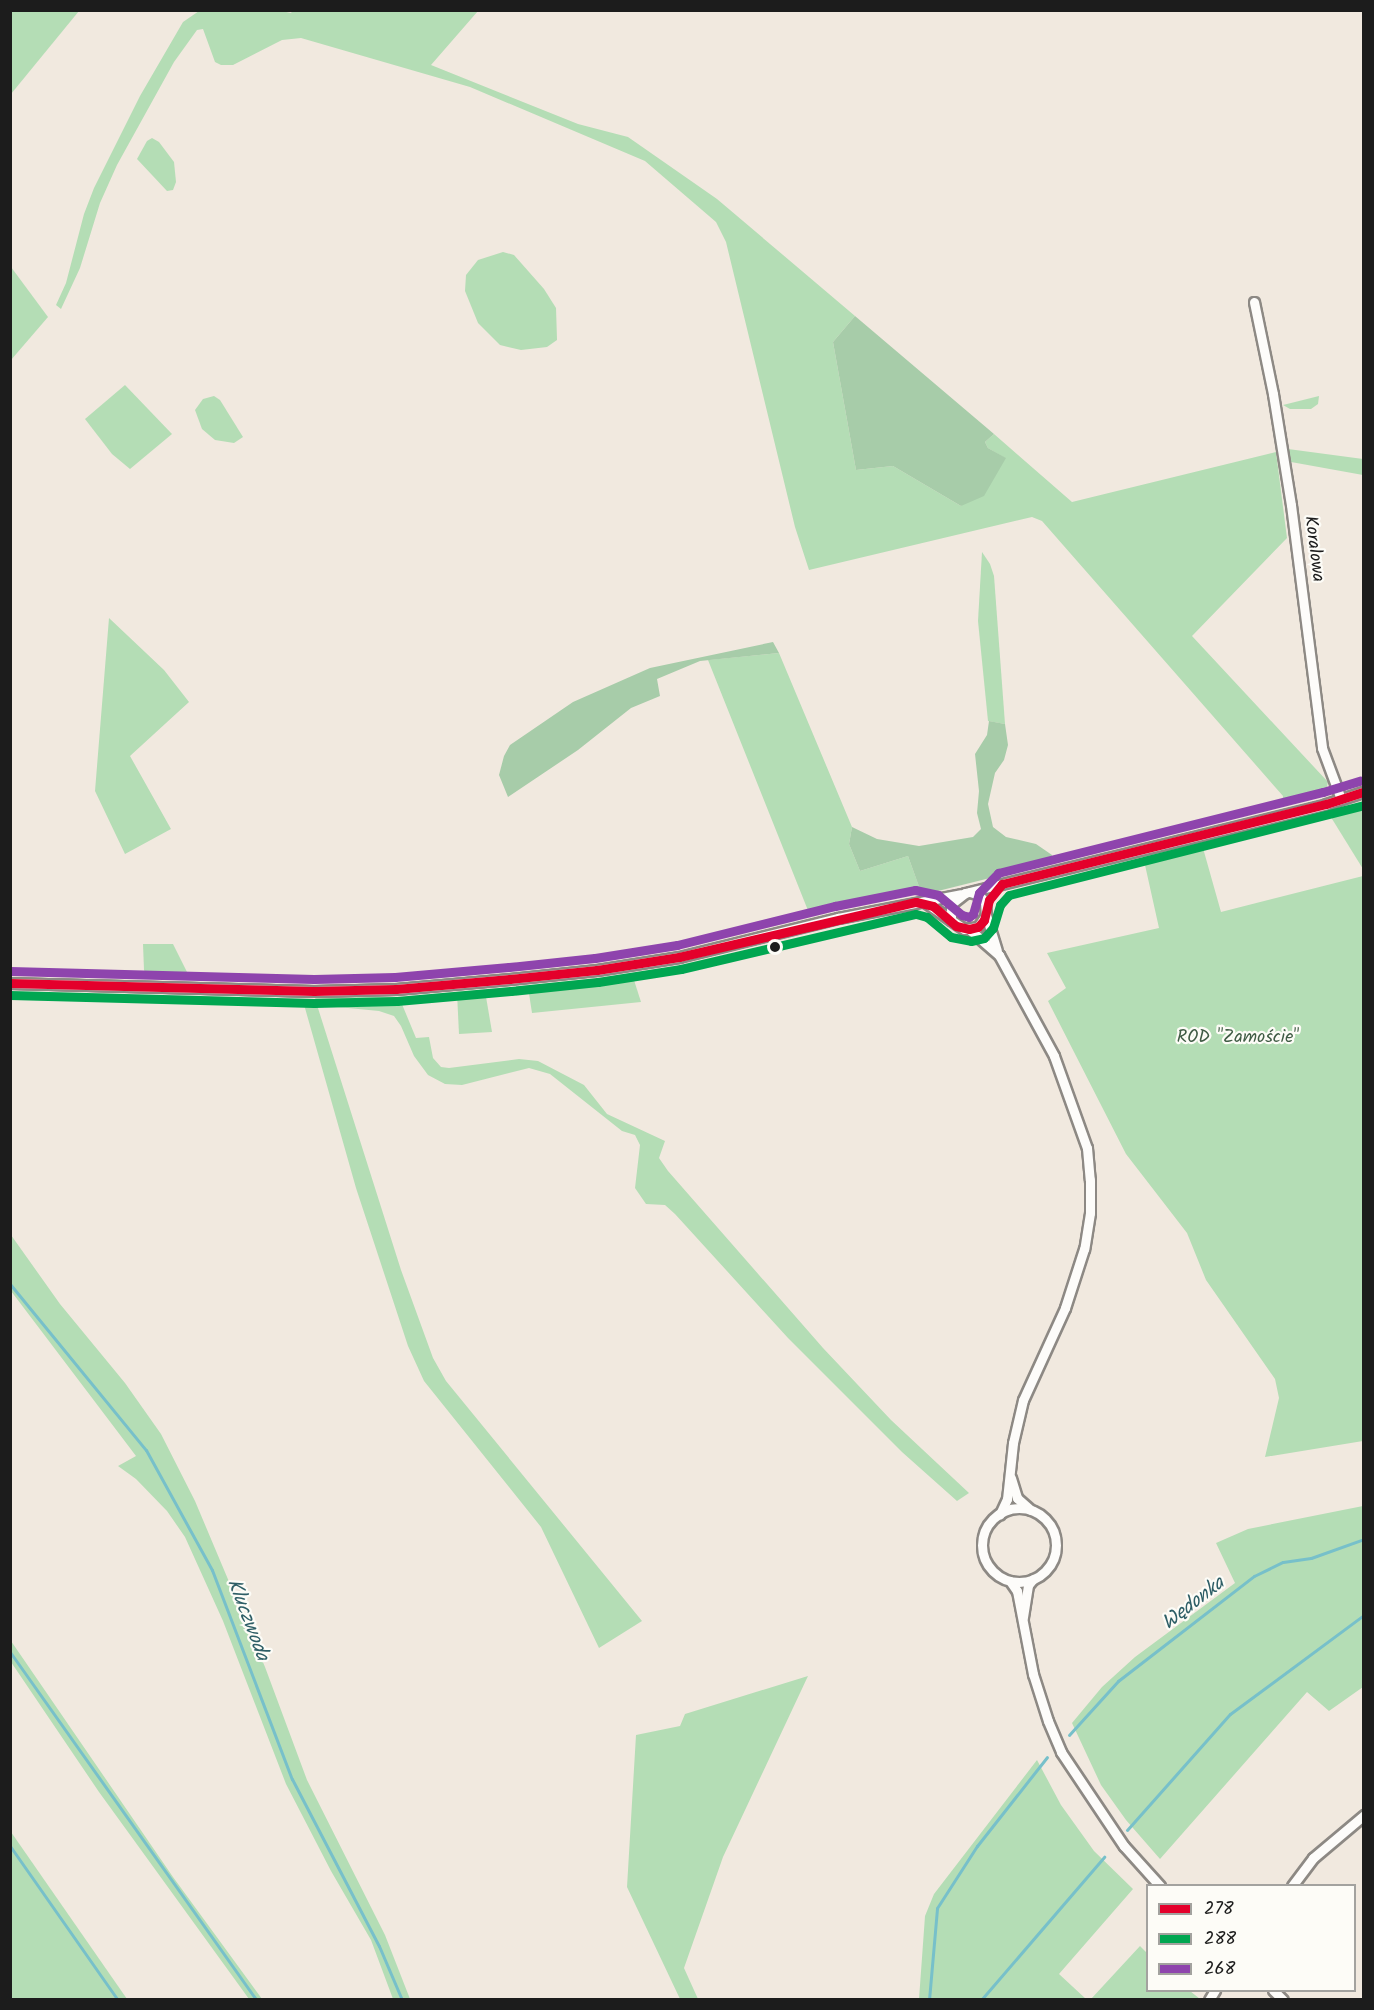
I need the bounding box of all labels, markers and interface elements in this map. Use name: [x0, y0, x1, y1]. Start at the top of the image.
street label: Koralowa: [1298, 515, 1328, 583]
unlabelled marker: [769, 941, 781, 953]
park label: ROD "Zamoście": [1177, 1027, 1299, 1049]
water label: Wędonka: [1158, 1572, 1230, 1636]
water label: Kluczwoda: [220, 1576, 274, 1664]
legend: [1146, 1884, 1356, 1992]
text: 278: [1204, 1895, 1234, 1924]
text: 288: [1204, 1925, 1236, 1954]
text: 268: [1204, 1955, 1235, 1984]

